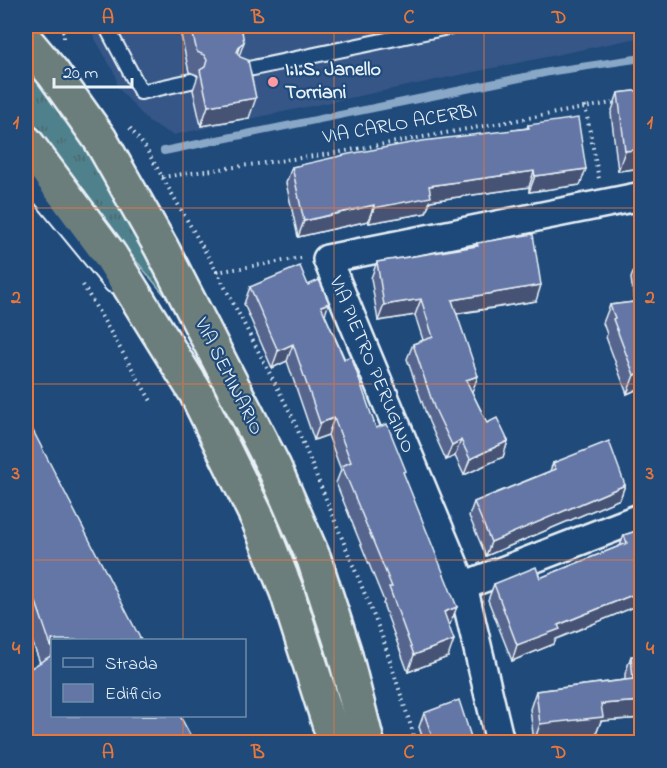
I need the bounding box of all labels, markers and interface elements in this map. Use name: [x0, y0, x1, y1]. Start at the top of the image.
text: A: [102, 4, 114, 33]
text: B: [250, 4, 265, 33]
text: C: [404, 4, 415, 33]
text: D: [551, 4, 566, 33]
scale bar: [54, 51, 132, 89]
place label: I.I.S. Janello Torriani: [285, 56, 381, 108]
text: 20 m: [63, 61, 98, 87]
marker: I.I.S. Janello Torriani: [266, 75, 280, 89]
street label: VIA CARLO ACERBI: [320, 97, 479, 153]
text: 1: [13, 109, 20, 138]
text: 1: [647, 109, 654, 138]
street label: VIA PIETRO PERUGINO: [320, 271, 421, 458]
text: 2: [10, 284, 21, 313]
text: 2: [644, 284, 655, 313]
street label: VIA SEMINARIO: [186, 313, 270, 441]
text: 3: [11, 460, 20, 489]
text: 3: [645, 460, 654, 489]
text: 4: [12, 635, 21, 664]
text: 4: [646, 635, 655, 664]
legend: [51, 639, 246, 717]
text: Strada: [105, 652, 158, 678]
text: Edificio: [105, 682, 161, 708]
text: A: [102, 739, 114, 768]
text: B: [250, 739, 265, 768]
text: C: [404, 739, 415, 768]
text: D: [551, 739, 566, 768]

